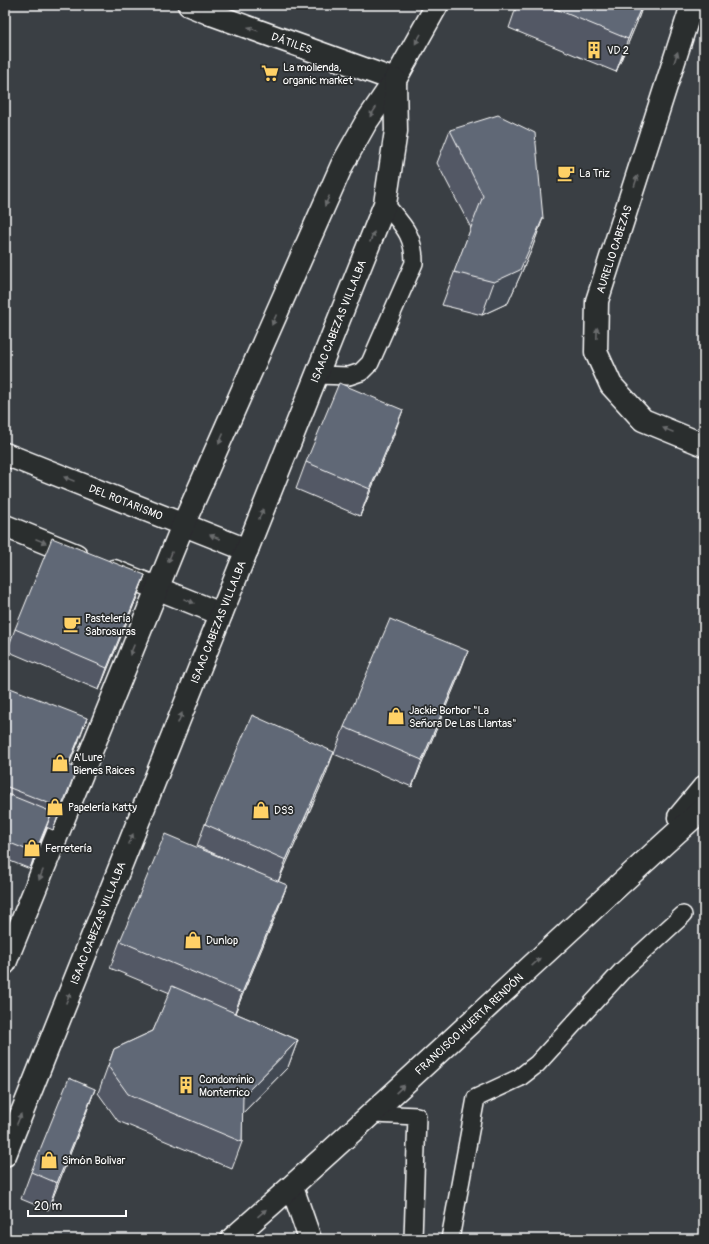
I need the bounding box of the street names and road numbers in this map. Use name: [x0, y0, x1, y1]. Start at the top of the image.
street label: DÁTILES: [270, 30, 313, 57]
street label: AURELIO CABEZAS: [594, 203, 635, 295]
street label: ISAAC CABEZAS VILLALBA: [308, 258, 369, 385]
street label: DEL ROTARISMO: [87, 482, 164, 523]
street label: ISAAC CABEZAS VILLALBA: [188, 559, 249, 685]
street label: ISAAC CABEZAS VILLALBA: [68, 860, 129, 986]
street label: FRANCISCO HUERTA RENDÓN: [413, 971, 526, 1078]

